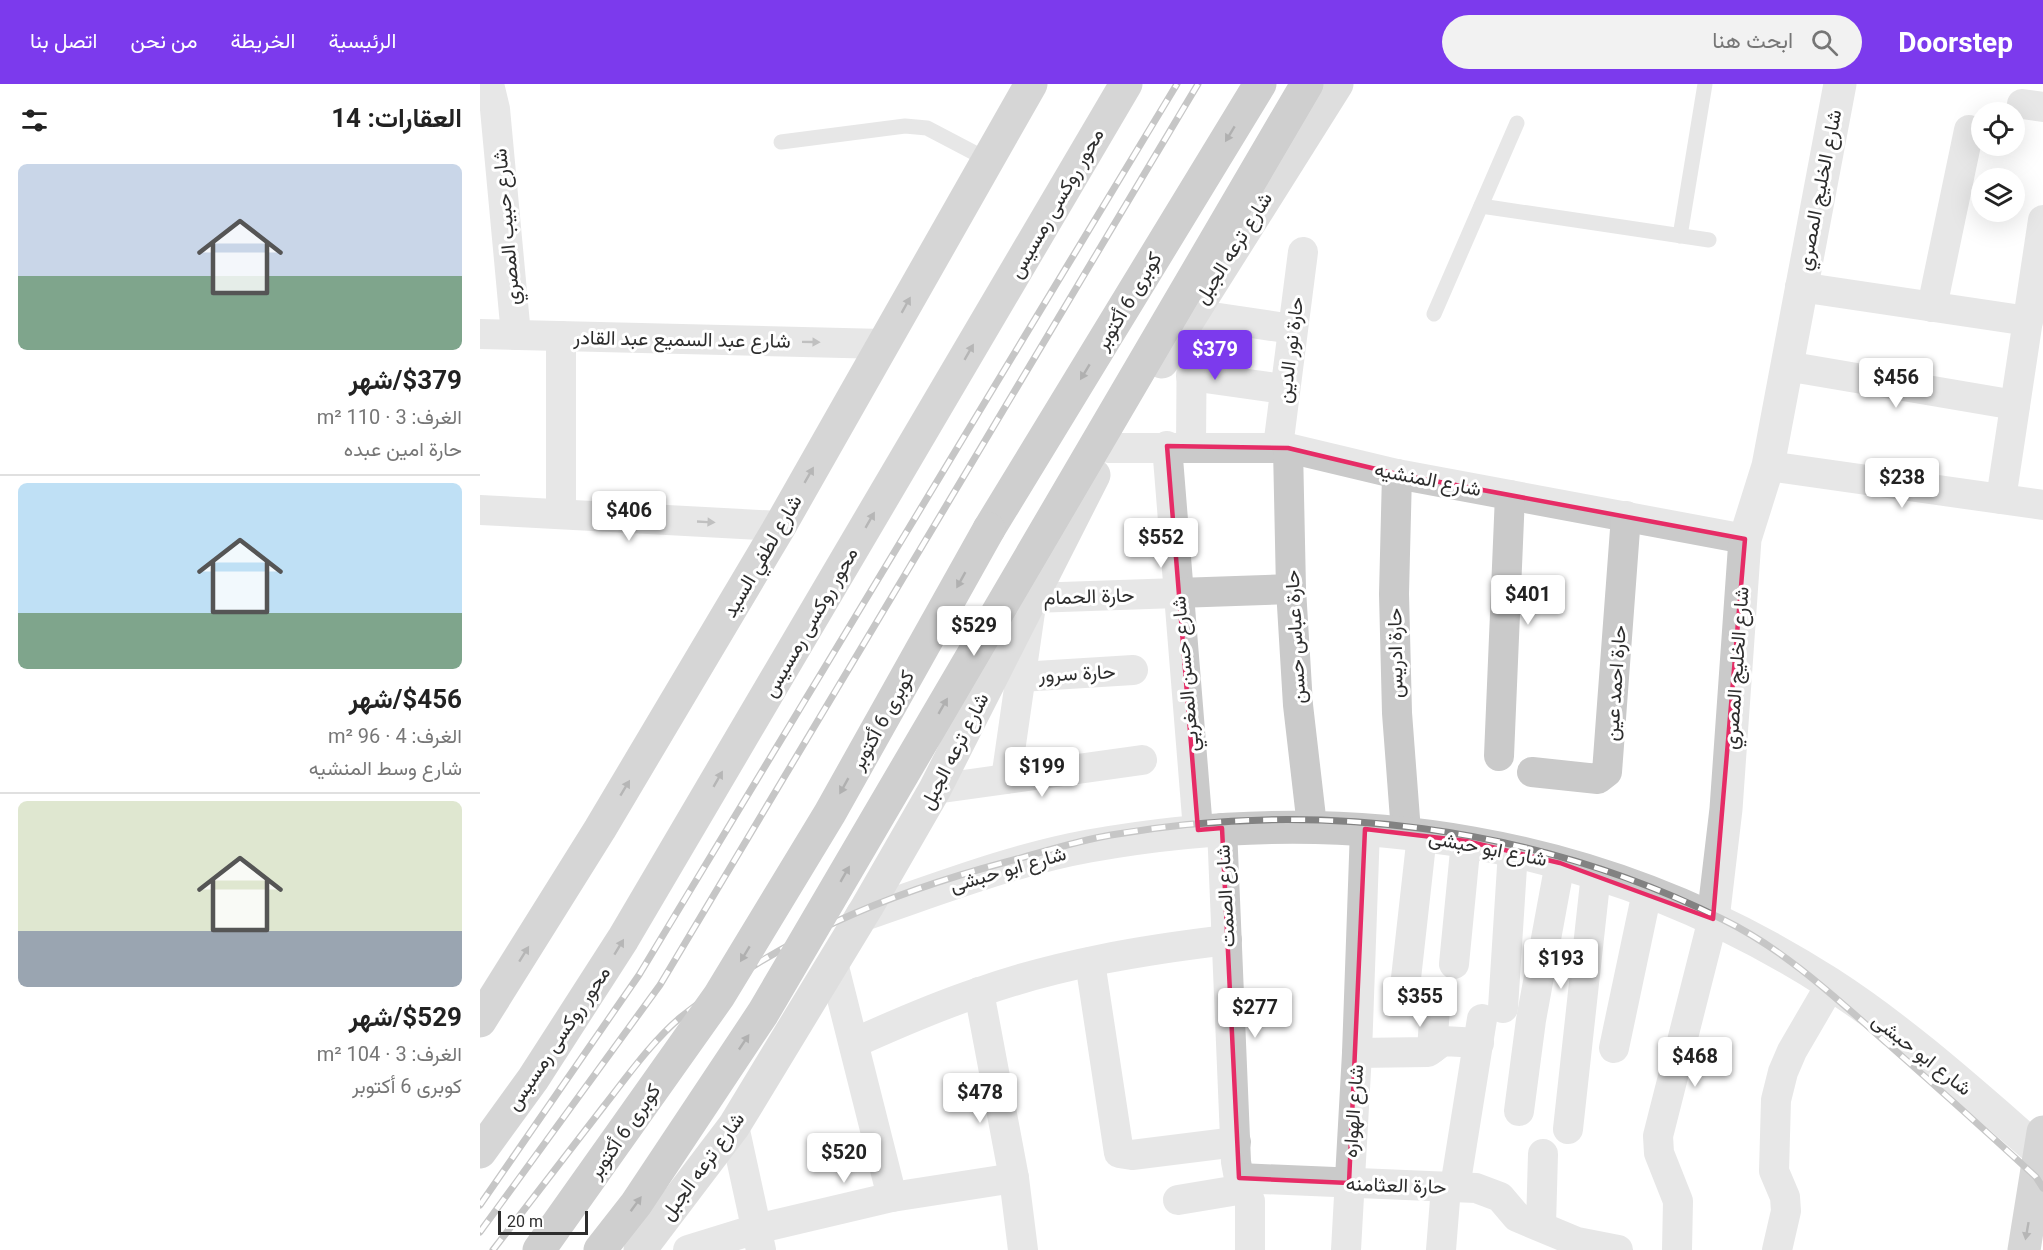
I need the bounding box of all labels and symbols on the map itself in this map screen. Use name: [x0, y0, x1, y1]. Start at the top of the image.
street label: شارع الخليج المصري: [1792, 107, 1851, 274]
street label: محور روكسى رمسيس: [1003, 124, 1110, 283]
one-way arrow: [1224, 126, 1235, 142]
street label: شارع حبيب المصري: [487, 147, 530, 306]
street label: شارع ترعه الجبل: [1189, 188, 1279, 310]
street label: كوبرى 6 أكتوبر: [1089, 248, 1168, 356]
street label: حارة نور الدين: [1272, 295, 1309, 405]
one-way arrow: [900, 297, 910, 314]
street label: شارع عبد السميع عبد القادر: [572, 325, 791, 355]
pin: $379: [1179, 330, 1251, 381]
one-way arrow: [802, 338, 821, 347]
one-way arrow: [963, 344, 974, 360]
pin: $456: [1860, 358, 1932, 409]
one-way arrow: [1079, 364, 1090, 380]
street label: شارع المنشيه: [1372, 457, 1483, 503]
pin: $238: [1866, 458, 1938, 509]
one-way arrow: [804, 466, 814, 483]
street label: شارع لطفي السيد: [717, 490, 811, 624]
pin: $406: [593, 491, 665, 542]
one-way arrow: [864, 512, 875, 528]
one-way arrow: [697, 517, 716, 526]
pin: $552: [1125, 518, 1197, 569]
street label: محور روكسى رمسيس: [757, 543, 864, 702]
street label: حارة عباس حسن: [1280, 569, 1311, 705]
one-way arrow: [955, 572, 966, 588]
pin: $401: [1492, 575, 1564, 626]
street label: حارة الحمام: [1043, 582, 1135, 611]
street label: شارع الخليج المصري: [1718, 586, 1759, 751]
street label: شارع حسن المغربي: [1166, 595, 1209, 753]
pin: $529: [938, 606, 1010, 657]
street label: حارة ادريس: [1382, 608, 1409, 698]
street label: حارة احمد عين: [1599, 624, 1632, 742]
street label: حارة سرور: [1037, 659, 1116, 688]
street label: كوبرى 6 أكتوبر: [844, 666, 920, 775]
street label: شارع ترعه الجبل: [914, 689, 995, 814]
one-way arrow: [938, 697, 948, 714]
pin: $199: [1006, 747, 1078, 798]
one-way arrow: [712, 771, 723, 787]
one-way arrow: [840, 778, 850, 795]
one-way arrow: [619, 780, 630, 796]
street label: شارع ابو حبشى: [1427, 825, 1549, 873]
street label: شارع ابو حبشى: [947, 841, 1069, 899]
street label: شارع الصمت: [1210, 844, 1242, 948]
one-way arrow: [839, 866, 849, 883]
one-way arrow: [613, 939, 624, 955]
pin: $193: [1525, 939, 1597, 990]
one-way arrow: [518, 946, 529, 962]
one-way arrow: [739, 946, 750, 962]
street label: محور روكسى رمسيس: [501, 961, 616, 1115]
pin: $355: [1384, 977, 1456, 1028]
pin: $277: [1219, 988, 1291, 1039]
street label: شارع ابو حبشى: [1866, 1008, 1977, 1102]
one-way arrow: [739, 1033, 750, 1050]
pin: $468: [1659, 1037, 1731, 1088]
street label: شارع الهواره: [1338, 1063, 1370, 1159]
pin: $478: [944, 1073, 1016, 1124]
street label: كوبرى 6 أكتوبر: [582, 1079, 666, 1184]
street label: شارع ترعه الجبل: [655, 1107, 751, 1226]
pin: $520: [808, 1133, 880, 1184]
street label: حارة العثامنه: [1345, 1171, 1447, 1200]
one-way arrow: [630, 1196, 642, 1212]
scale bar: [498, 1208, 588, 1236]
one-way arrow: [2022, 1222, 2031, 1241]

